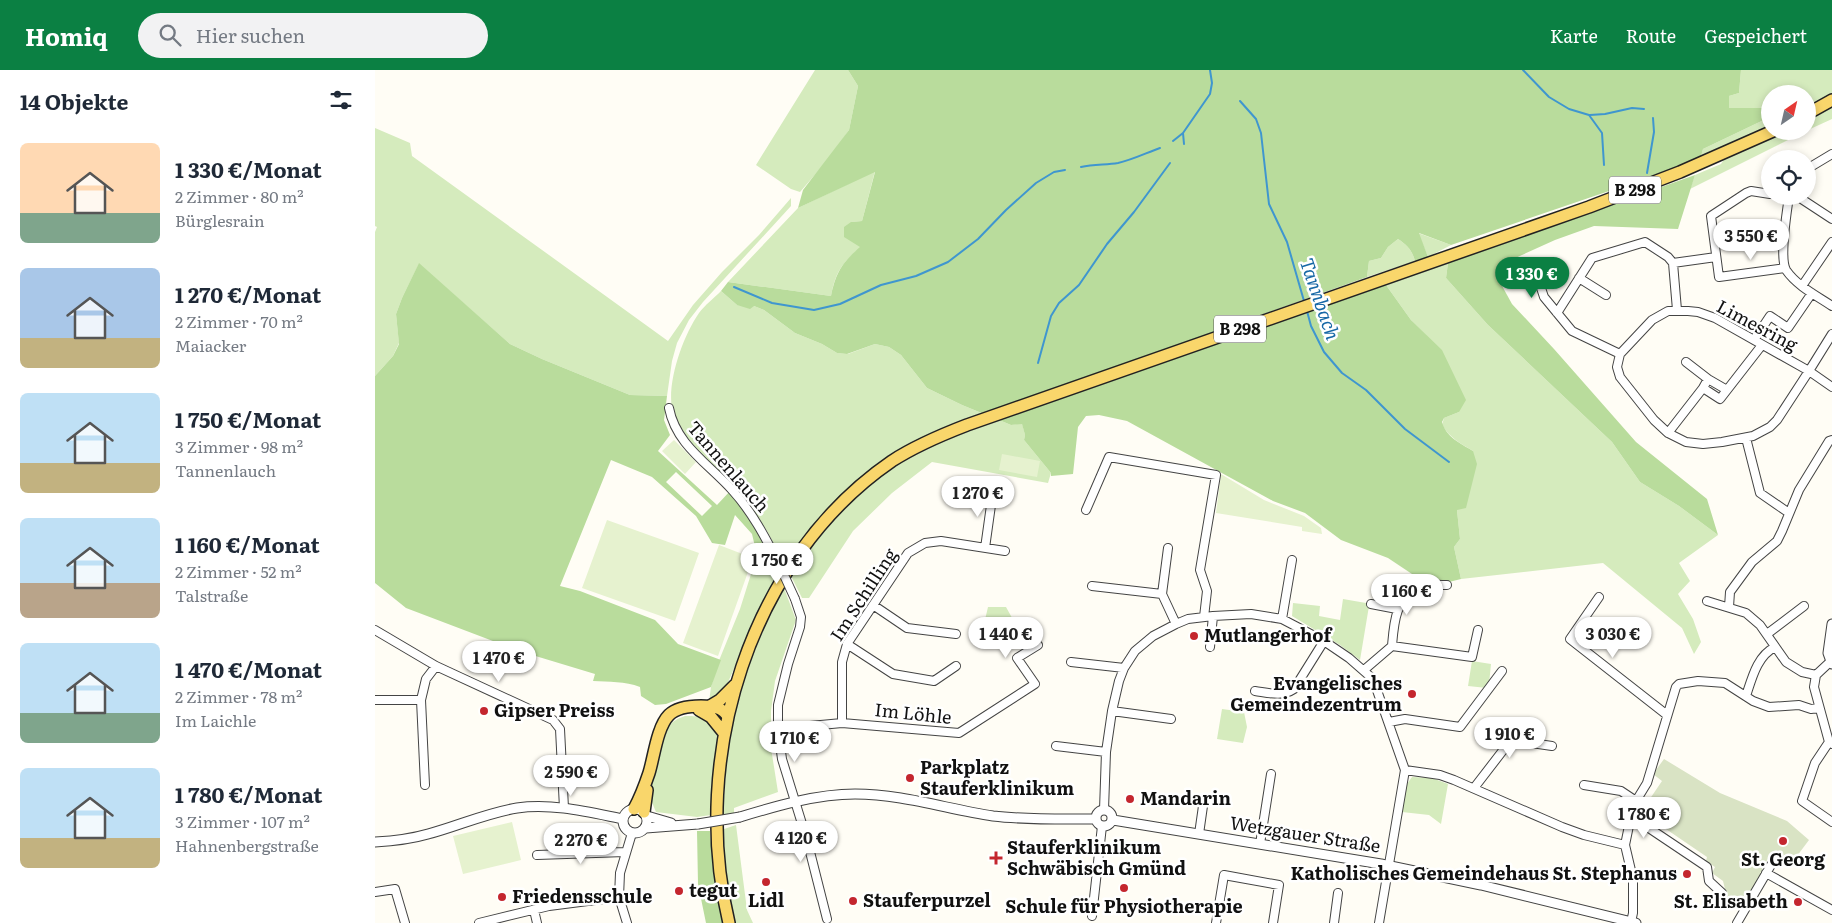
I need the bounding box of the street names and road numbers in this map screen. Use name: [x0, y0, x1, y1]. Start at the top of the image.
road number: B 298: [1609, 176, 1661, 204]
street label: Limesring: [1712, 292, 1804, 358]
road number: B 298: [1214, 315, 1266, 342]
street label: Tannenlauch: [682, 414, 777, 518]
street label: Im Schilling: [823, 542, 903, 646]
street label: Im Löhle: [873, 695, 953, 730]
street label: Wetzgauer Straße: [1228, 808, 1382, 859]

